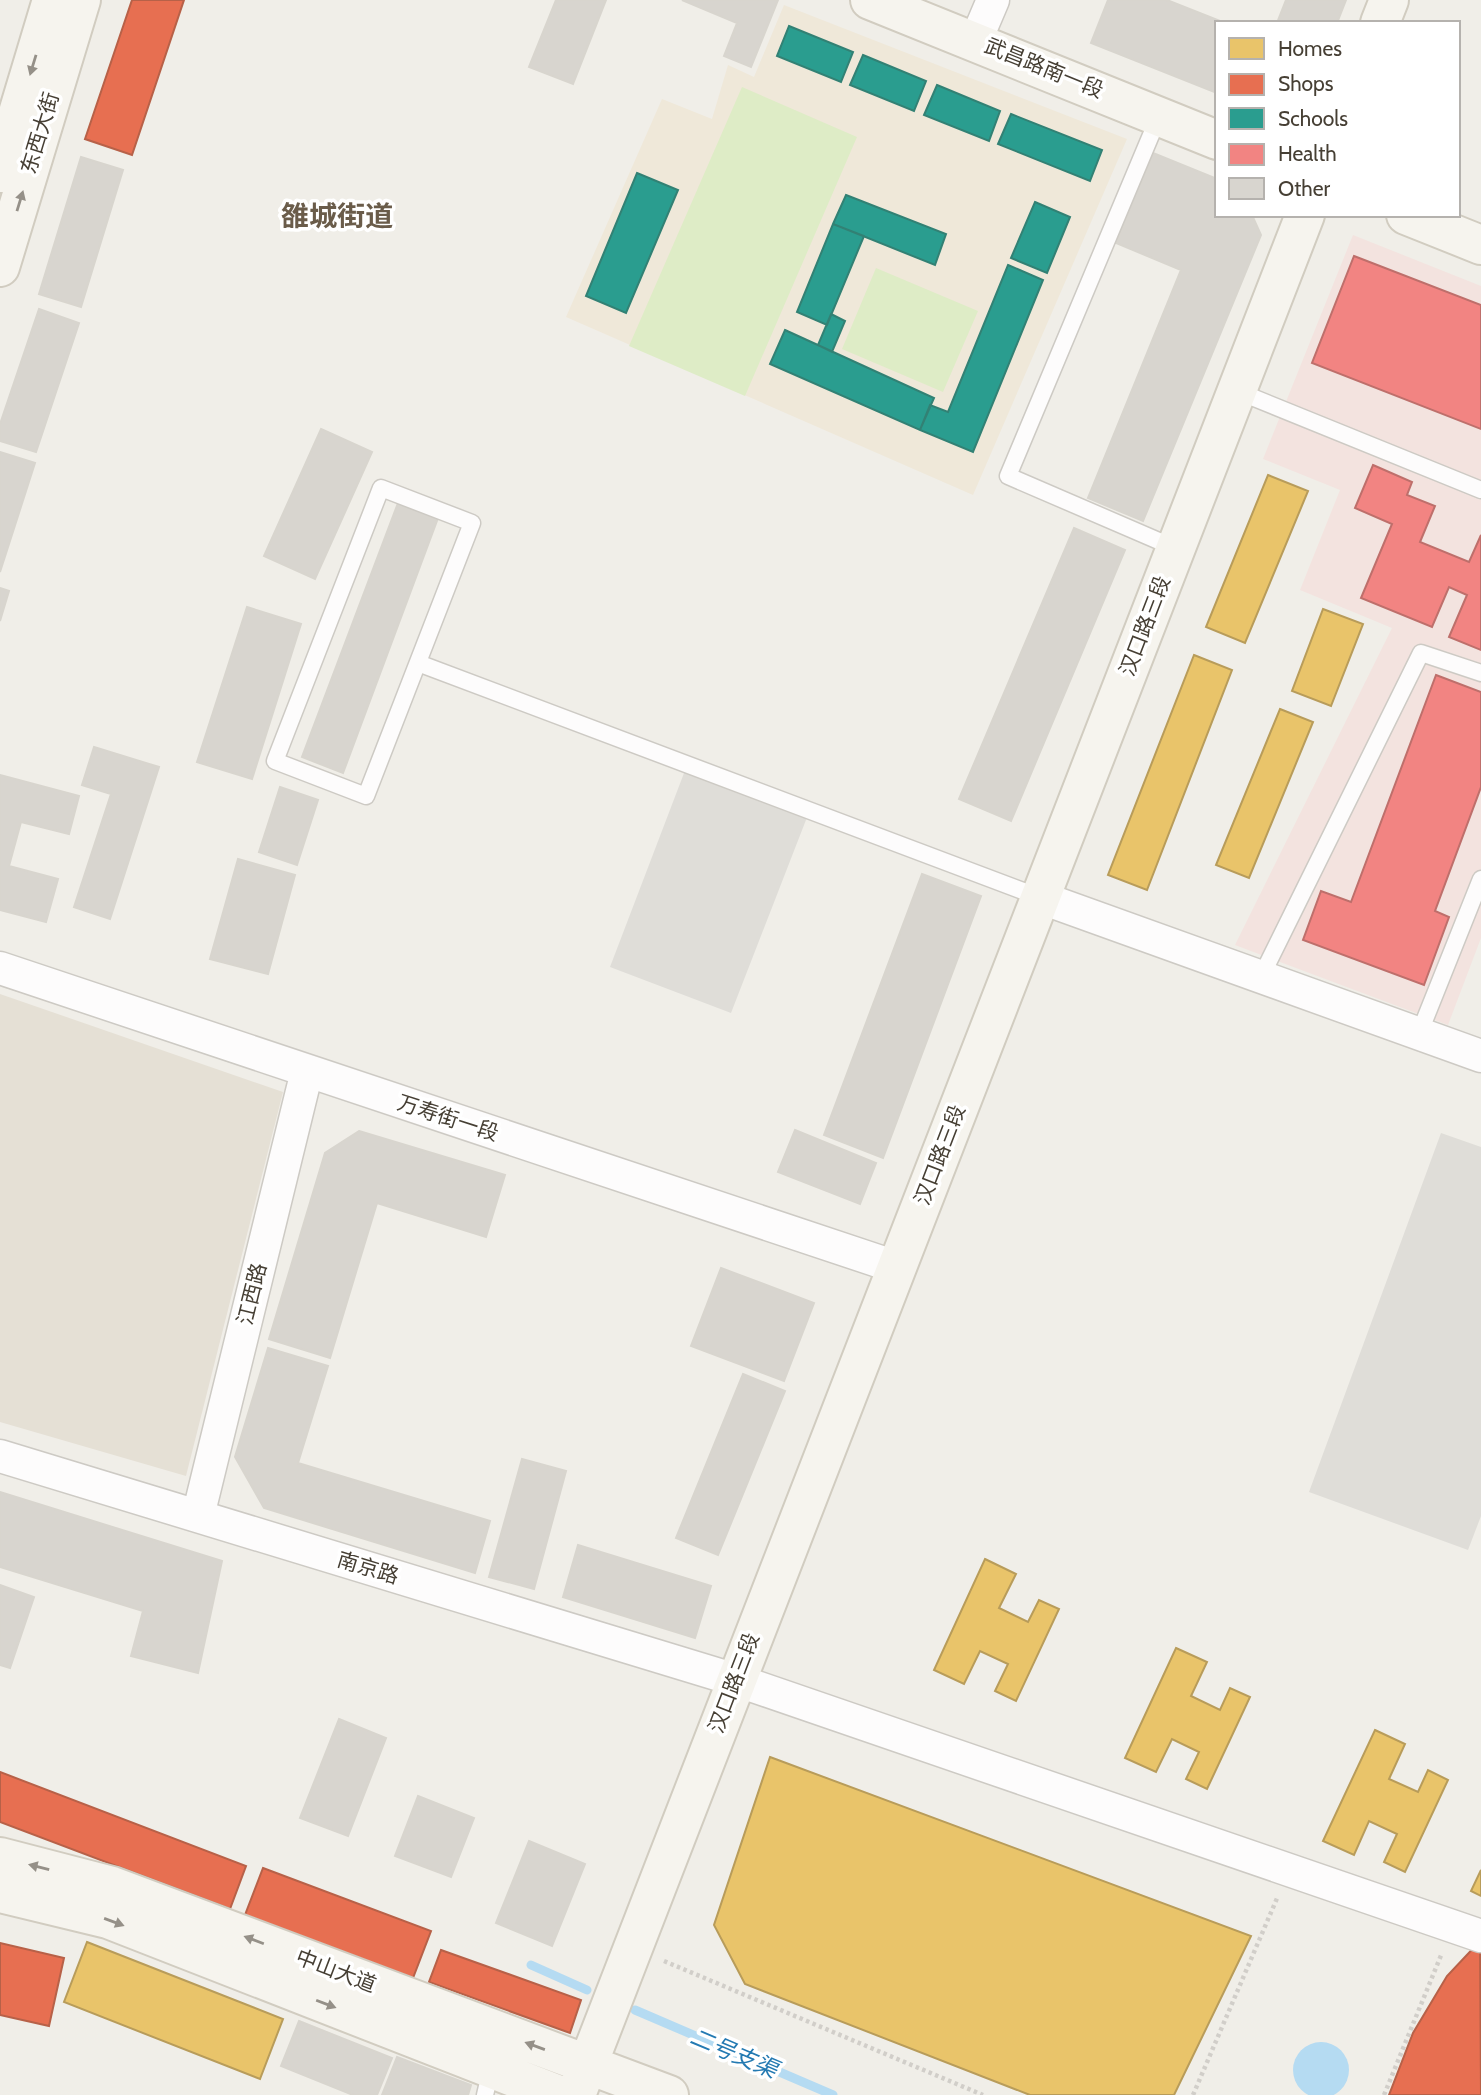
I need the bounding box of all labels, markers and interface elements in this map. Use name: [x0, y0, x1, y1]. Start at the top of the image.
legend: [1215, 21, 1460, 217]
street label: 武昌路南一段: [981, 32, 1107, 103]
text: Homes: [1278, 36, 1342, 61]
one-way arrow: [27, 55, 37, 76]
text: Shops: [1278, 71, 1334, 96]
street label: 东西大街: [15, 89, 64, 177]
text: Schools: [1278, 106, 1348, 131]
text: Health: [1278, 141, 1337, 166]
text: Other: [1278, 176, 1330, 201]
one-way arrow: [15, 191, 25, 212]
district label: 雒城街道: [281, 199, 393, 233]
street label: 汉口路三段: [1114, 572, 1175, 679]
street label: 万寿街一段: [394, 1089, 502, 1146]
street label: 汉口路三段: [909, 1101, 970, 1208]
street label: 江西路: [232, 1260, 271, 1327]
street label: 南京路: [334, 1546, 402, 1589]
street label: 汉口路三段: [703, 1629, 764, 1736]
one-way arrow: [28, 1861, 50, 1872]
one-way arrow: [103, 1917, 124, 1928]
one-way arrow: [243, 1934, 264, 1945]
street label: 中山大道: [292, 1944, 380, 1997]
one-way arrow: [315, 1999, 336, 2010]
water label: 二号支渠: [686, 2022, 785, 2085]
one-way arrow: [525, 2040, 546, 2051]

